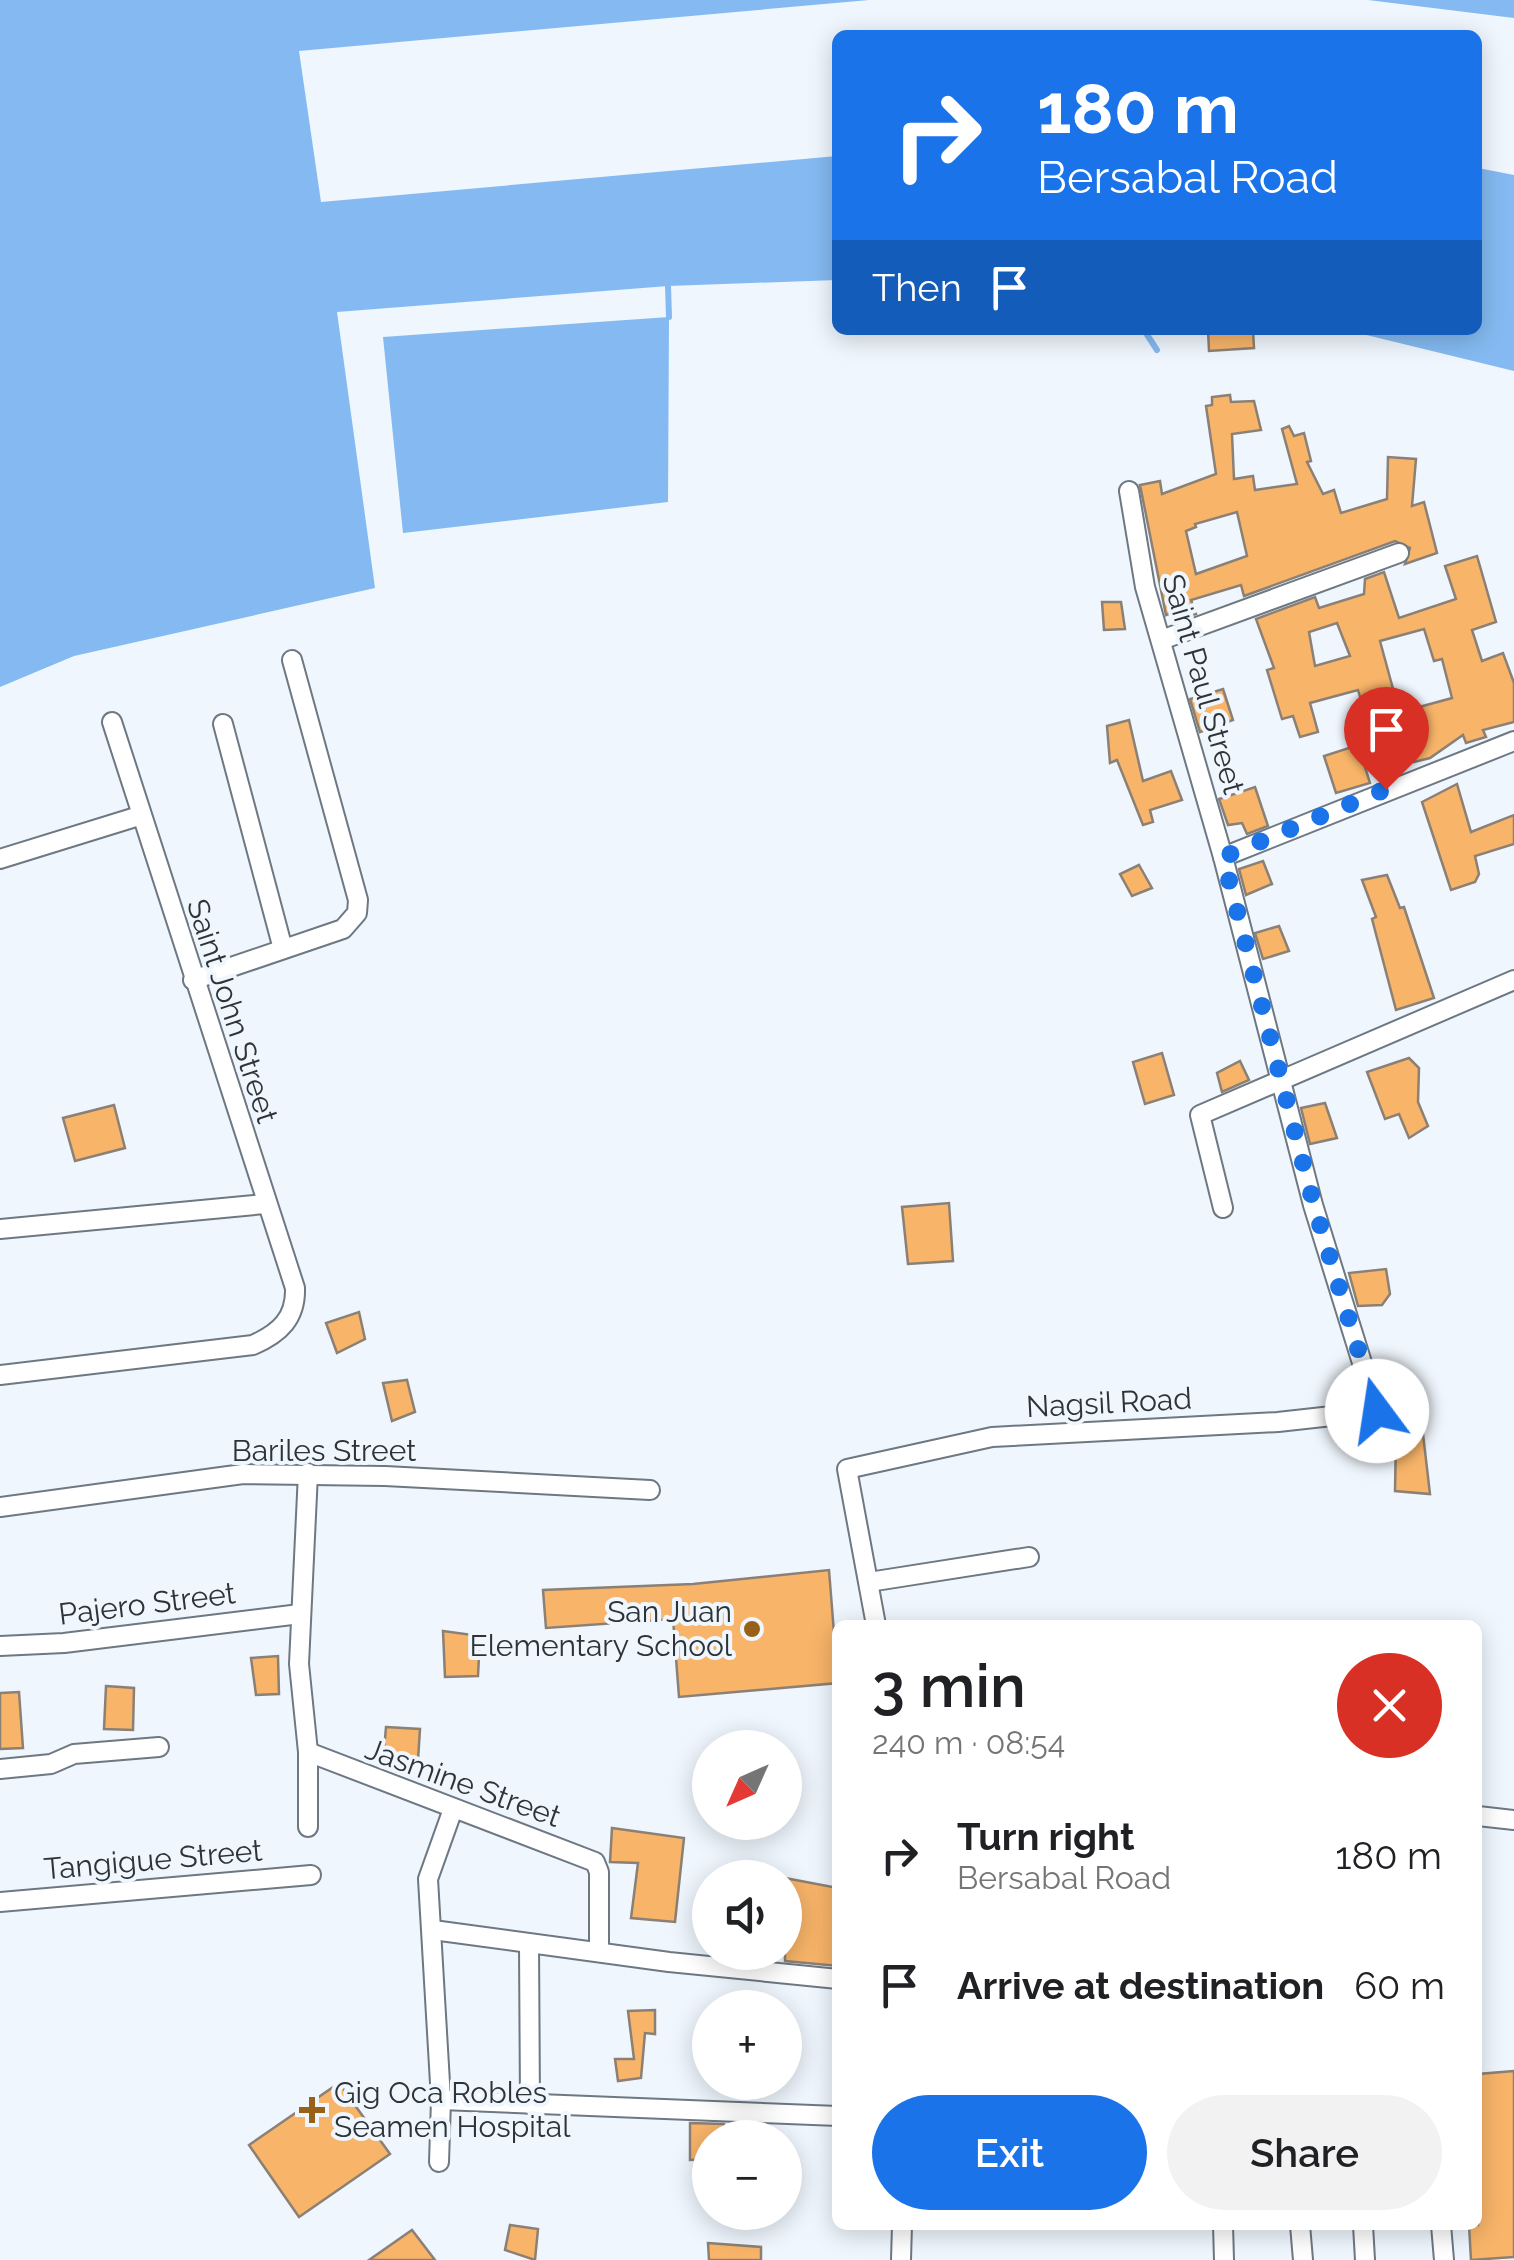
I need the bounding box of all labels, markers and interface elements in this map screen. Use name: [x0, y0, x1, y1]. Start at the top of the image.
text: 180 m: [1037, 67, 1239, 149]
icon: right: [872, 70, 1002, 200]
text: Bersabal Road: [1037, 151, 1338, 204]
icon: arrive: [982, 260, 1037, 315]
text: Then: [872, 265, 962, 310]
street label: Saint Paul Street: [1155, 570, 1252, 798]
pin: [1344, 687, 1429, 790]
icon: arrive: [1359, 702, 1414, 757]
street label: Saint John Street: [180, 895, 285, 1127]
position arrow: [1325, 1359, 1429, 1463]
street label: Nagsil Road: [1025, 1381, 1193, 1424]
street label: Bariles Street: [232, 1433, 416, 1468]
street label: Pajero Street: [57, 1575, 237, 1632]
place label: San Juan Elementary School: [469, 1594, 733, 1663]
marker: San Juan Elementary School: [741, 1618, 763, 1640]
text: 3 min: [872, 1651, 1026, 1721]
button: close: [1337, 1653, 1442, 1758]
text: 240 m · 08:54: [872, 1724, 1065, 1761]
north arrow: [692, 1730, 802, 1840]
map controls: [692, 1730, 802, 2230]
street label: Jasmine Street: [361, 1731, 566, 1834]
text: Turn right: [957, 1814, 1134, 1859]
icon: right: [872, 1828, 927, 1883]
street label: Tangigue Street: [42, 1833, 264, 1886]
text: 180 m: [1335, 1833, 1442, 1878]
text: Bersabal Road: [957, 1859, 1171, 1896]
button: sound: [692, 1860, 802, 1970]
icon: arrive: [872, 1958, 927, 2013]
text: Arrive at destination: [957, 1963, 1324, 2008]
text: 60 m: [1354, 1963, 1445, 2008]
button: +: [692, 1990, 802, 2100]
place label: Gig Oca Robles Seamen Hospital: [334, 2075, 571, 2144]
button: Exit: [872, 2095, 1147, 2210]
button: Share: [1167, 2095, 1442, 2210]
marker: Gig Oca Robles Seamen Hospital: [299, 2097, 325, 2123]
button: −: [692, 2120, 802, 2230]

